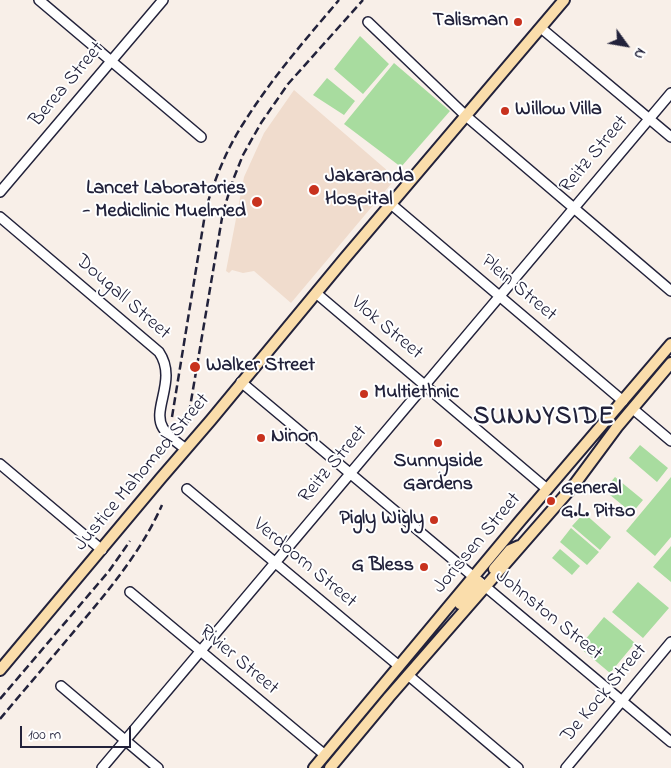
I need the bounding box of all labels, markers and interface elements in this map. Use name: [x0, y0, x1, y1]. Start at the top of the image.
place label: Talisman: [432, 10, 508, 34]
marker: Talisman: [512, 16, 524, 28]
north arrow: [601, 20, 651, 70]
street label: Berea Street: [25, 38, 111, 132]
text: N: [628, 44, 651, 63]
place label: Willow Villa: [515, 99, 602, 123]
marker: Willow Villa: [499, 105, 511, 117]
street label: Reitz Street: [556, 111, 634, 199]
place label: Jakaranda Hospital: [325, 166, 414, 213]
place label: Lancet Laboratories - Mediclinic Muelmed: [83, 178, 246, 225]
marker: Jakaranda Hospital: [307, 183, 321, 197]
marker: Lancet Laboratories - Mediclinic Muelmed: [250, 195, 264, 209]
street label: Dougall Street: [69, 250, 175, 346]
street label: Plein Street: [475, 250, 561, 328]
street label: Vlok Street: [345, 292, 427, 366]
place label: Walker Street: [206, 355, 315, 379]
marker: Walker Street: [188, 360, 202, 374]
place label: Multiethnic: [374, 382, 459, 406]
marker: Multiethnic: [358, 388, 370, 400]
street label: Justice Mahomed Street: [70, 389, 216, 557]
district label: SUNNYSIDE: [472, 404, 616, 434]
street label: Reitz Street: [295, 421, 373, 509]
place label: Ninon: [271, 426, 318, 450]
marker: Ninon: [255, 432, 267, 444]
marker: Sunnyside Gardens: [432, 437, 444, 449]
place label: Sunnyside Gardens: [393, 451, 483, 498]
place label: General G.L. Pitso: [561, 478, 635, 525]
street label: Jorissen Street: [429, 489, 527, 599]
marker: General G.L. Pitso: [545, 495, 557, 507]
place label: Pigly Wigly: [340, 508, 424, 532]
street label: Verdoorn Street: [247, 514, 361, 614]
marker: Pigly Wigly: [428, 514, 440, 526]
place label: G Bless: [352, 555, 414, 579]
marker: G Bless: [418, 561, 430, 573]
street label: Johnston Street: [489, 565, 607, 667]
street label: Rivier Street: [193, 621, 283, 701]
street label: De Kock Street: [557, 640, 653, 748]
scale bar: [22, 716, 134, 748]
text: 100 m: [28, 724, 61, 746]

